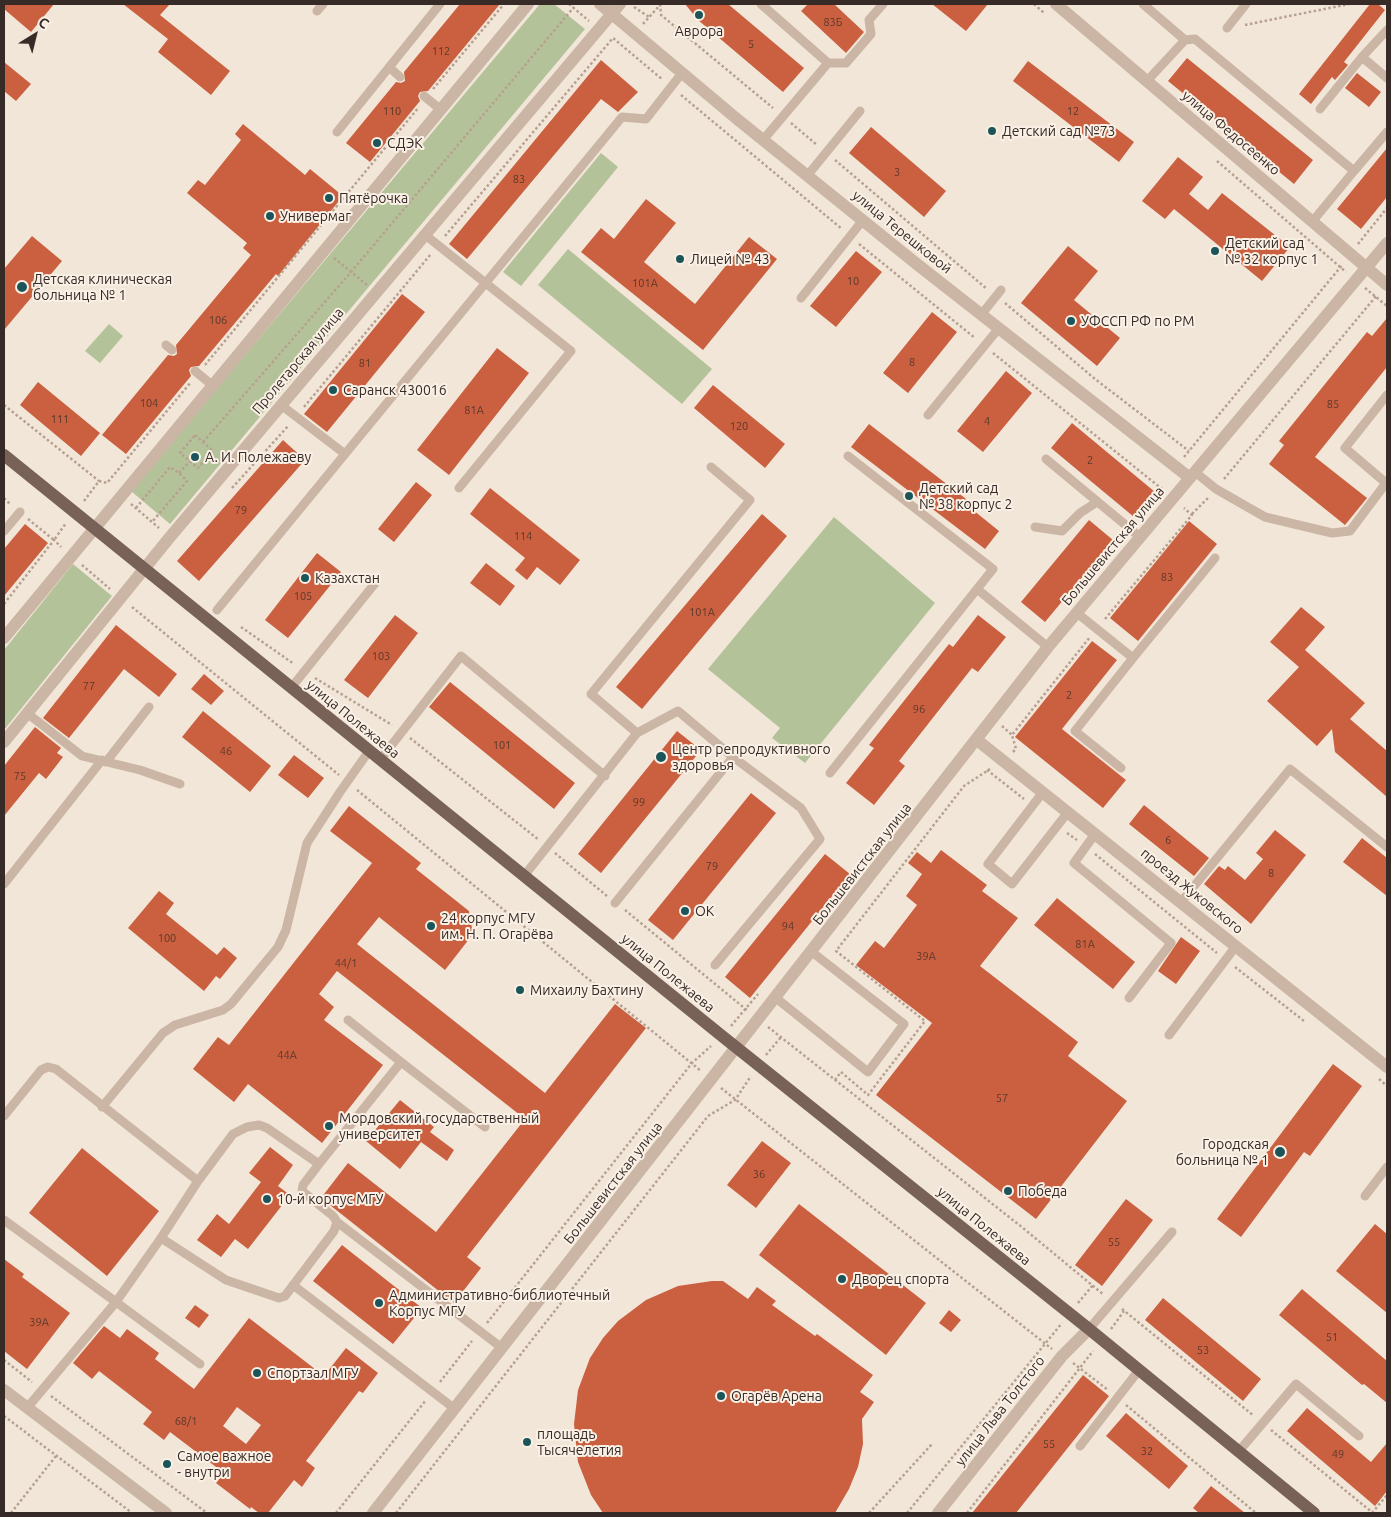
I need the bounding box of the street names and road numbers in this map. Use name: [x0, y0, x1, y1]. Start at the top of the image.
street label: улица Федосеенко: [1179, 87, 1283, 179]
street label: улица Терешковой: [849, 187, 955, 277]
street label: Пролетарская улица: [249, 304, 347, 418]
street label: Большевистская улица: [1058, 483, 1168, 609]
street label: улица Полежаева: [303, 676, 403, 762]
street label: Большевистская улица: [809, 800, 915, 928]
street label: проезд Жуковского: [1137, 845, 1247, 937]
street label: улица Полежаева: [618, 930, 718, 1016]
street label: Большевистская улица: [560, 1119, 666, 1247]
street label: улица Полежаева: [934, 1183, 1034, 1269]
street label: улица Льва Толстого: [952, 1353, 1048, 1469]

